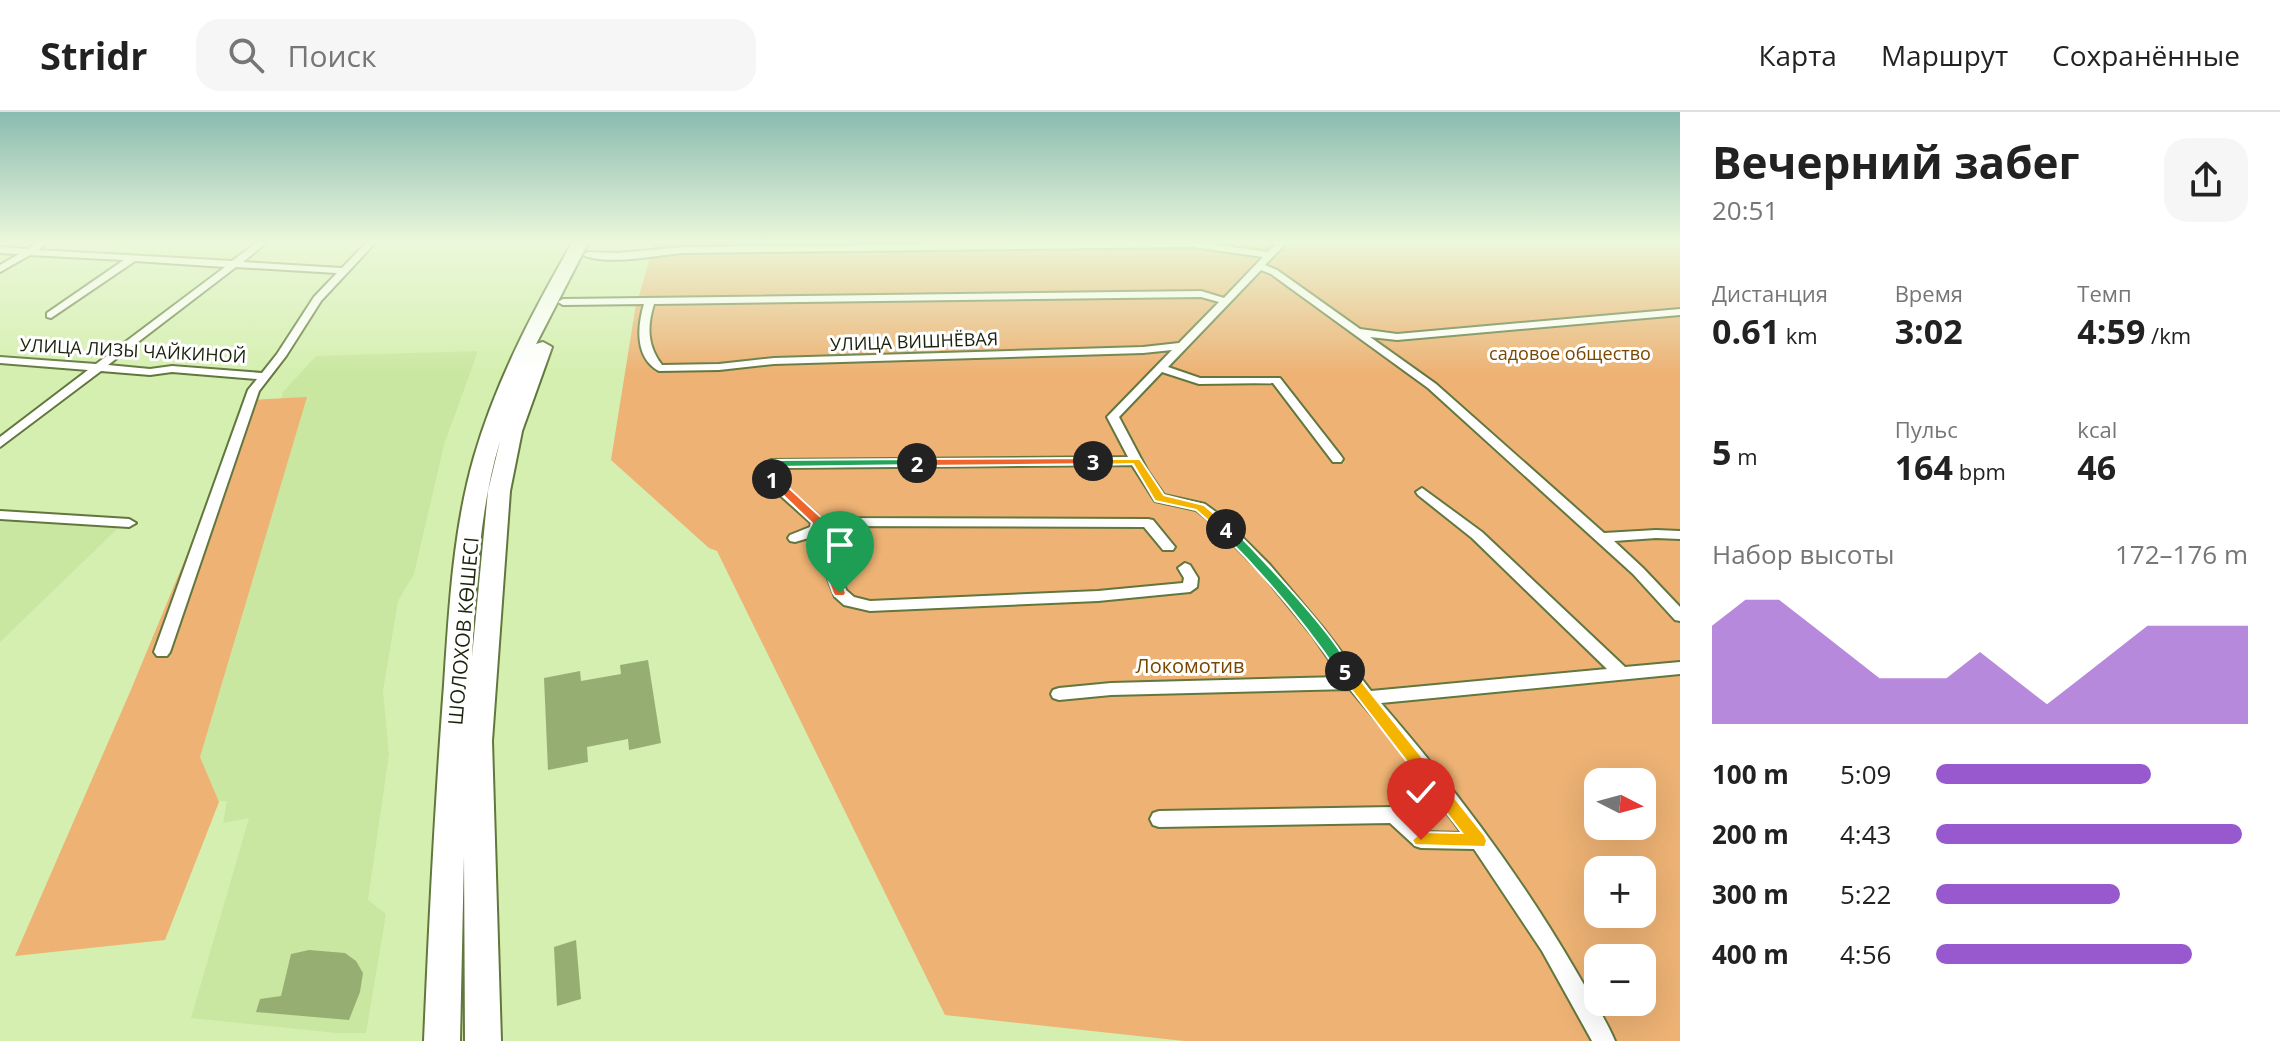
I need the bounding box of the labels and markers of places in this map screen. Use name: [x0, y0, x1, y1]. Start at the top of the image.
pin: 3: [1073, 441, 1113, 481]
pin: 2: [897, 443, 937, 483]
pin: 1: [752, 459, 792, 499]
pin: 4: [1206, 509, 1246, 549]
pin: [806, 511, 874, 593]
pin: 5: [1325, 651, 1365, 691]
pin: [1387, 758, 1455, 840]

